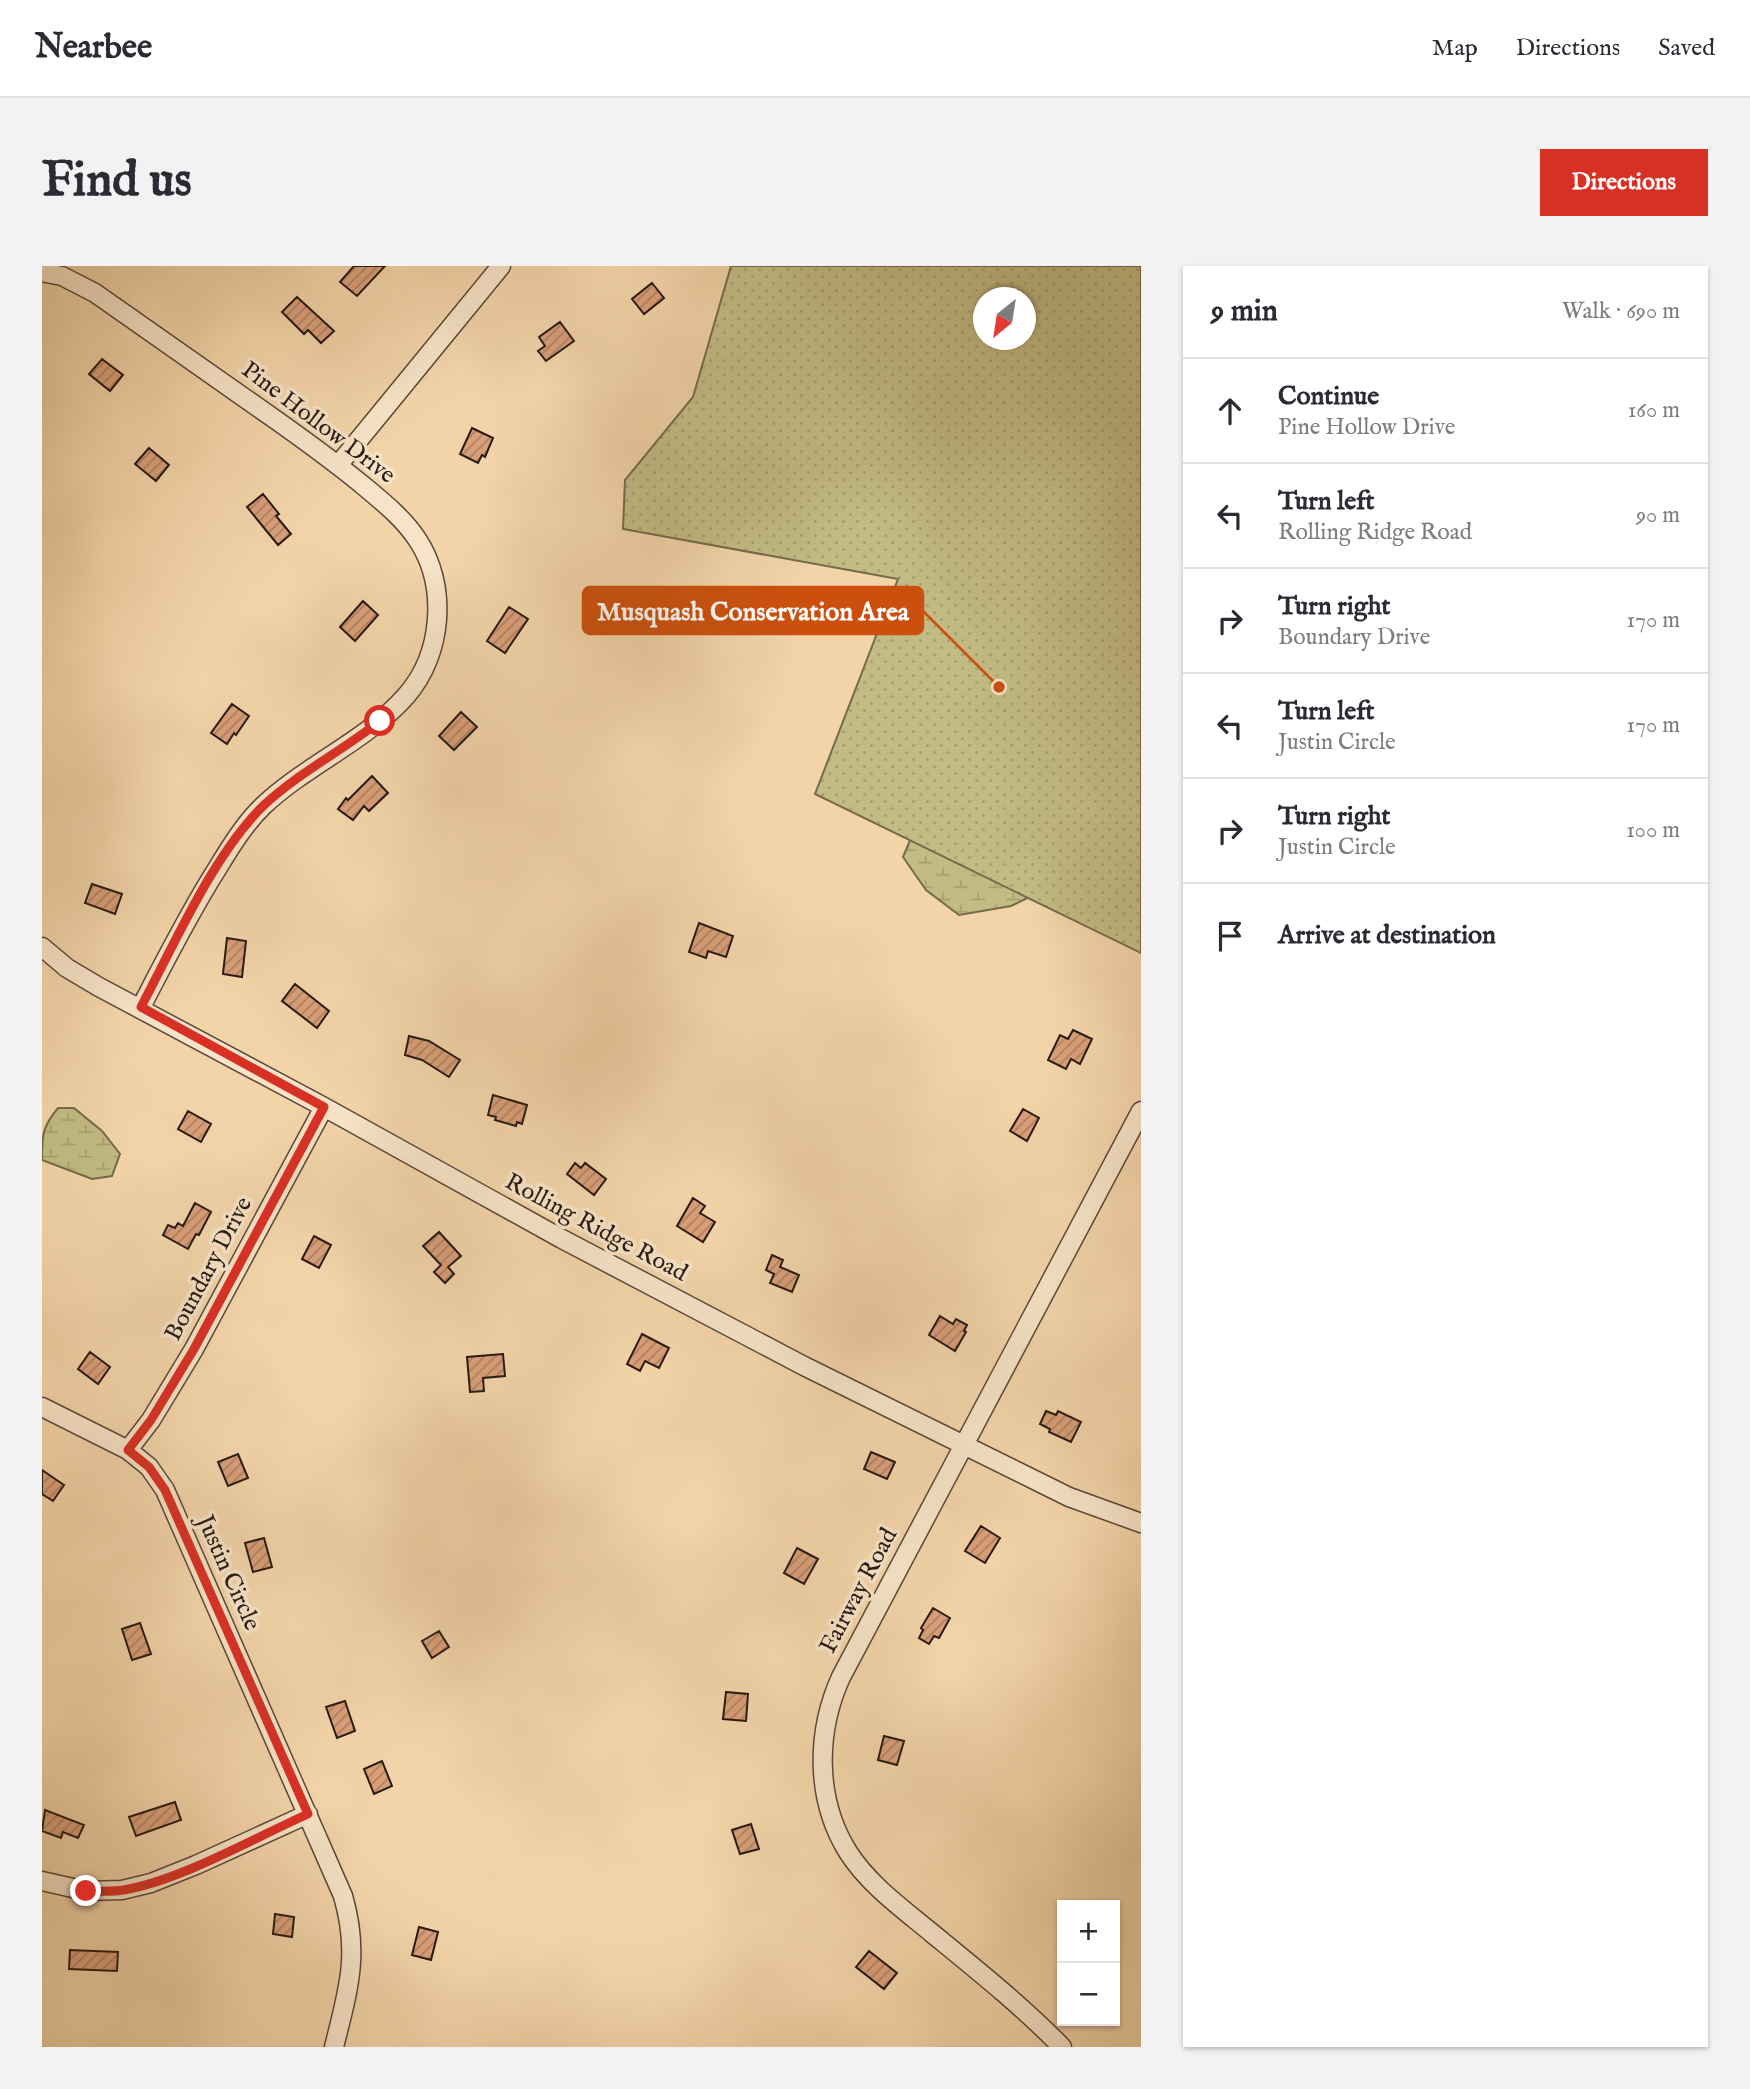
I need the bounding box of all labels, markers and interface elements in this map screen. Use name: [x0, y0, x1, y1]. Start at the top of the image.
text: Nearbee: [35, 27, 152, 69]
text: Map: [1432, 33, 1478, 64]
text: Directions: [1516, 33, 1620, 64]
text: Saved: [1658, 33, 1715, 64]
button: Directions: [1540, 149, 1708, 216]
text: Find us: [42, 151, 192, 213]
north arrow: [973, 287, 1036, 350]
text: 9 min: [1211, 293, 1278, 331]
text: Walk · 690 m: [1562, 297, 1680, 326]
street label: Pine Hollow Drive: [235, 355, 401, 491]
text: Continue: [1278, 380, 1379, 413]
icon: ahead: [1211, 392, 1249, 430]
text: 160 m: [1628, 396, 1680, 425]
text: Pine Hollow Drive: [1278, 413, 1455, 442]
text: Turn left: [1278, 485, 1375, 518]
icon: left: [1211, 497, 1249, 535]
text: 90 m: [1636, 501, 1680, 530]
text: Rolling Ridge Road: [1278, 518, 1472, 547]
callout: Musquash Conservation Area: [583, 587, 923, 634]
text: Turn right: [1278, 590, 1391, 623]
text: Musquash Conservation Area: [597, 596, 910, 629]
icon: right: [1211, 602, 1249, 640]
text: 170 m: [1627, 606, 1680, 635]
text: Boundary Drive: [1278, 623, 1430, 652]
text: Turn left: [1278, 695, 1375, 728]
route start: [364, 705, 395, 736]
icon: left: [1211, 707, 1249, 745]
text: 170 m: [1627, 711, 1680, 740]
text: Justin Circle: [1278, 728, 1396, 757]
text: Turn right: [1278, 800, 1391, 833]
icon: right: [1211, 812, 1249, 850]
text: 100 m: [1626, 816, 1680, 845]
text: Justin Circle: [1278, 833, 1396, 862]
icon: arrive: [1211, 917, 1249, 955]
text: Arrive at destination: [1278, 919, 1496, 952]
street label: Rolling Ridge Road: [499, 1167, 693, 1289]
street label: Boundary Drive: [158, 1192, 260, 1346]
street label: Justin Circle: [188, 1508, 267, 1635]
street label: Fairway Road: [813, 1523, 905, 1659]
route end: [70, 1875, 101, 1906]
map controls: [1057, 1900, 1120, 2026]
button: +: [1057, 1900, 1120, 1963]
button: −: [1057, 1963, 1120, 2026]

